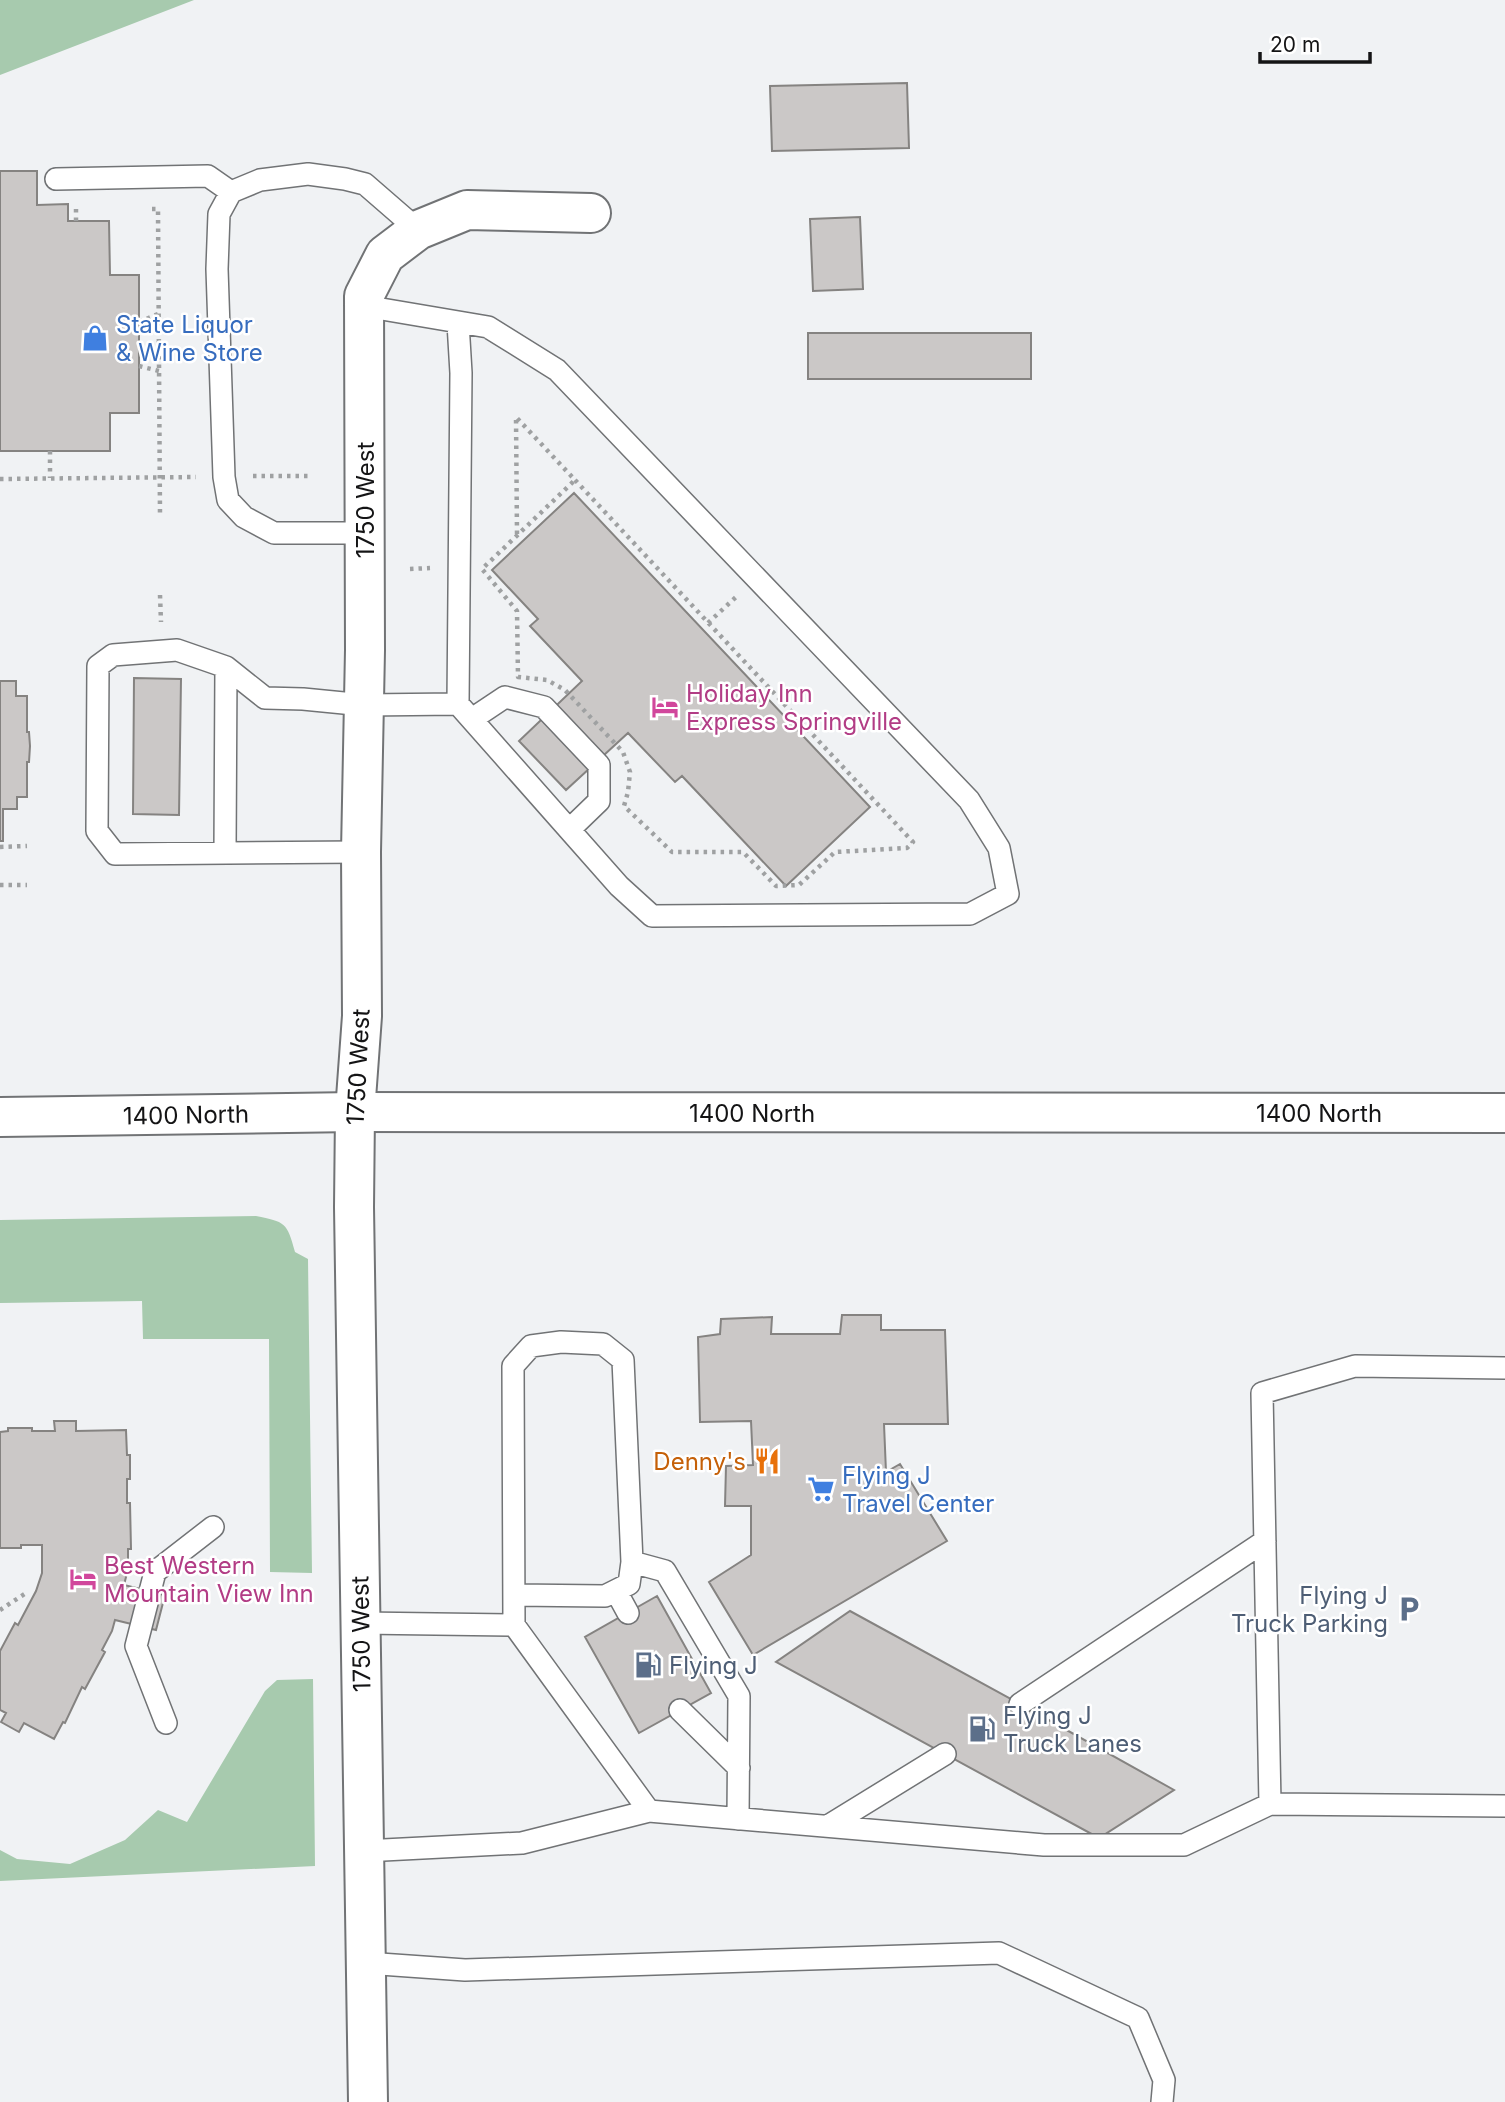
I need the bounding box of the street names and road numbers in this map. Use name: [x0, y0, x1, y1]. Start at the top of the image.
street label: 1750 West: [351, 442, 380, 558]
street label: 1750 West: [340, 1008, 376, 1126]
street label: 1400 North: [123, 1099, 249, 1131]
street label: 1400 North: [689, 1099, 815, 1128]
street label: 1400 North: [1256, 1099, 1382, 1128]
street label: 1750 West: [345, 1575, 377, 1693]

